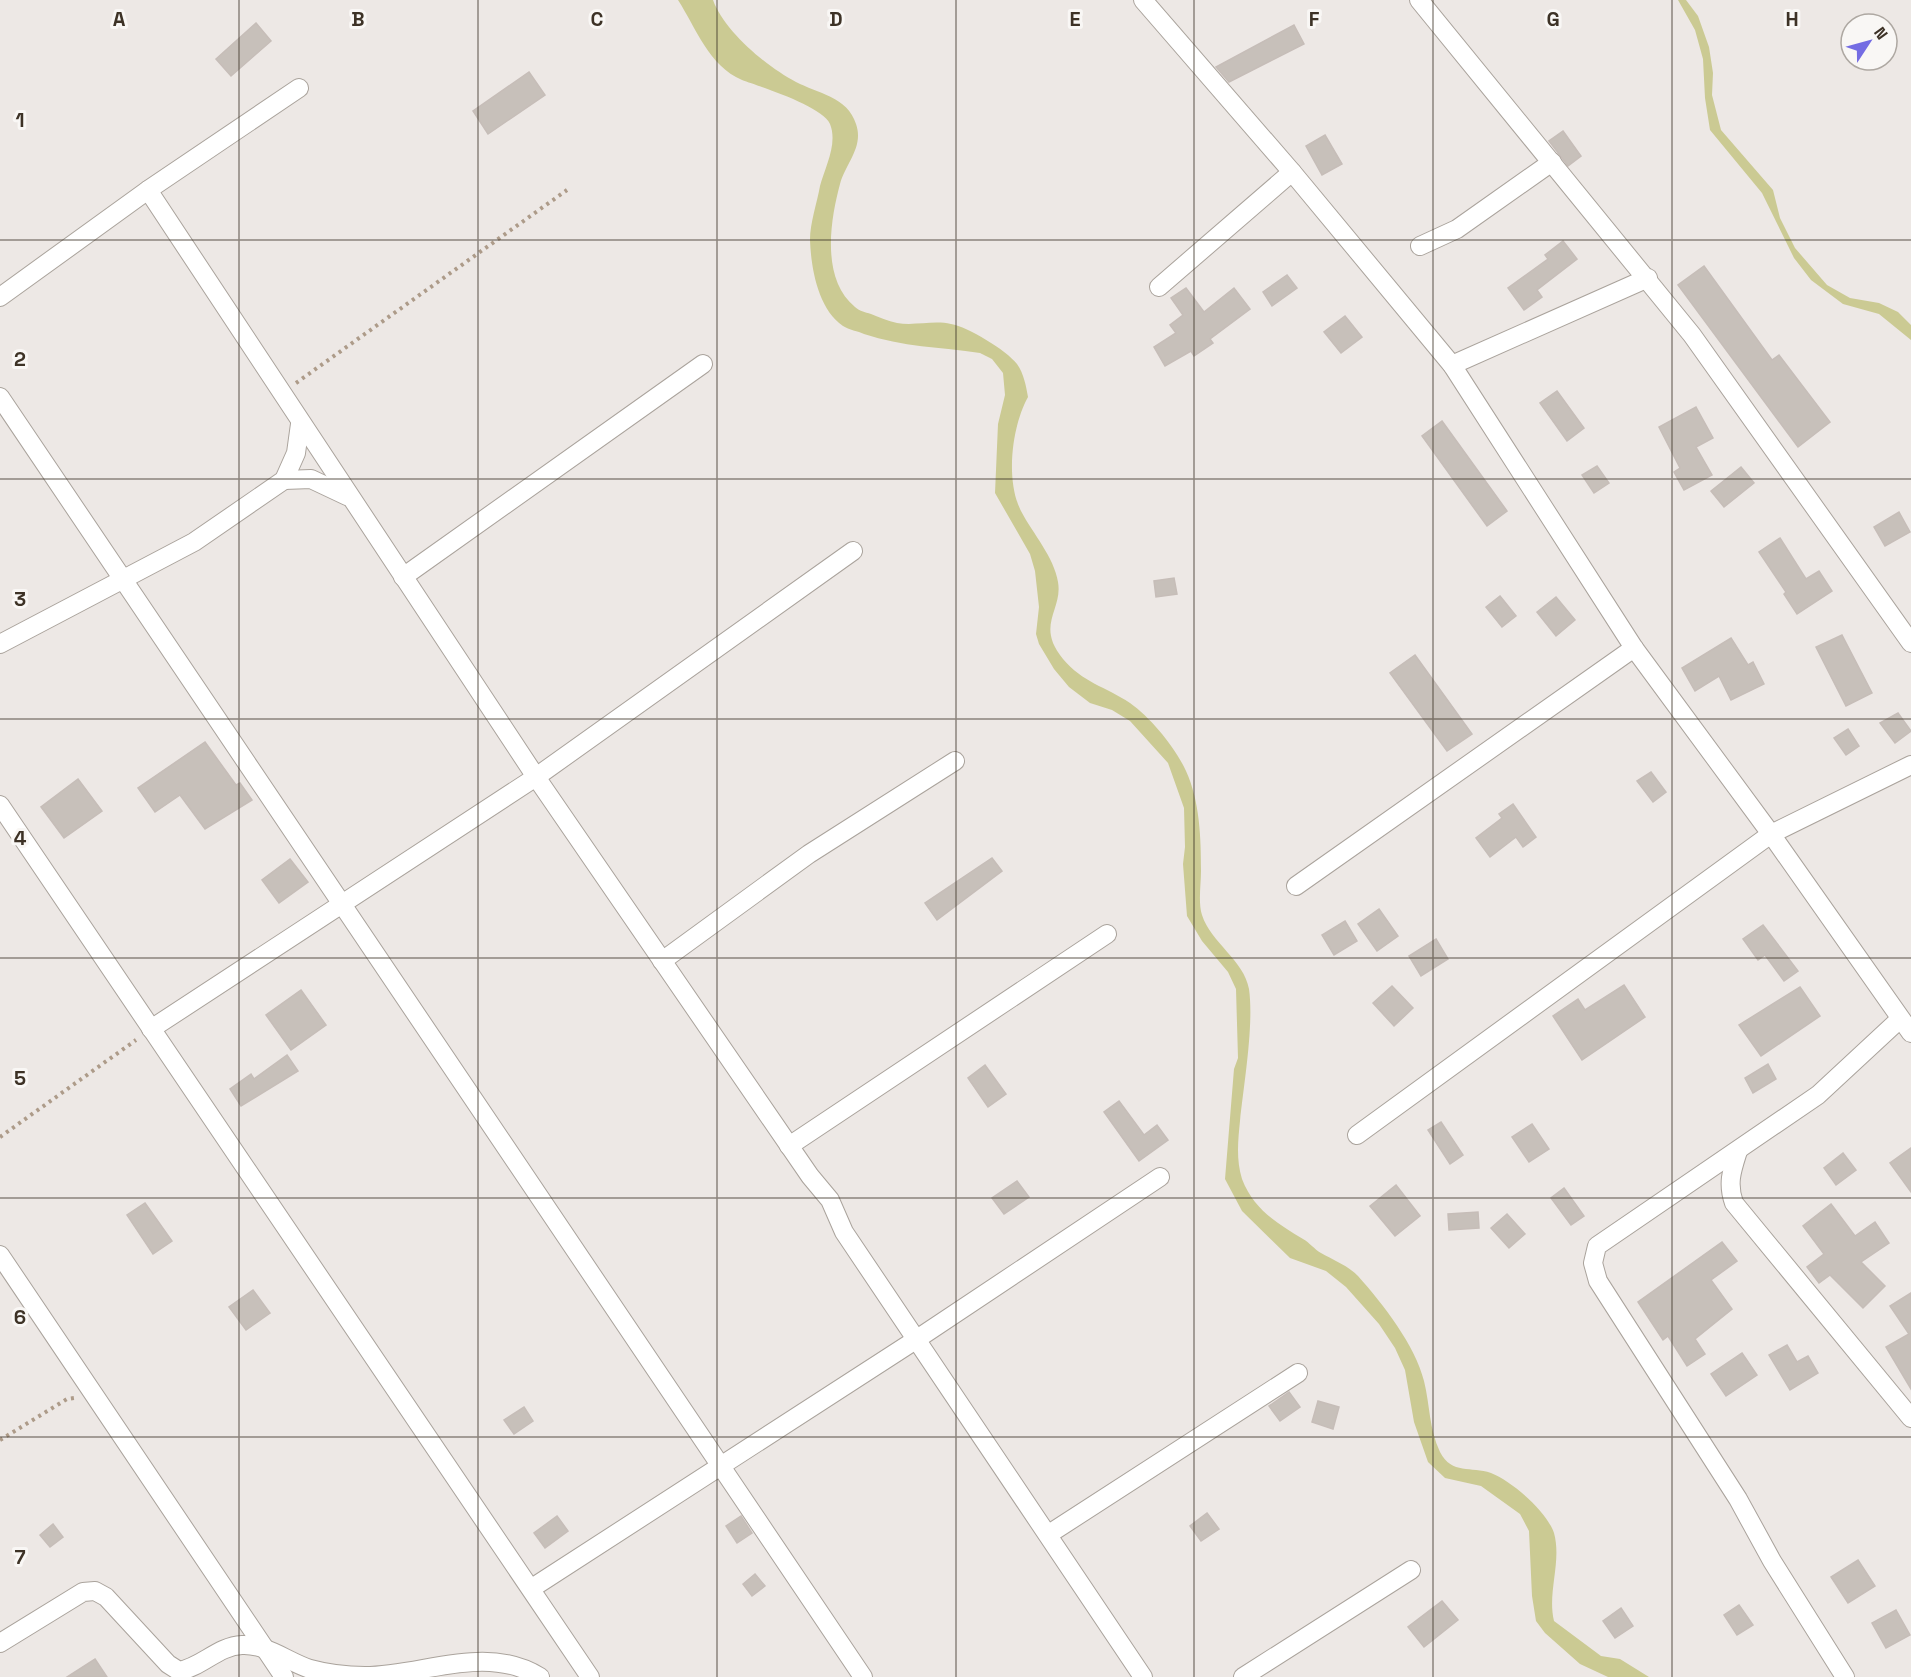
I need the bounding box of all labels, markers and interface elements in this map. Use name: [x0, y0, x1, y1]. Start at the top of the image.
text: A: [113, 6, 126, 32]
text: B: [351, 6, 365, 32]
text: C: [591, 6, 604, 32]
text: D: [829, 6, 843, 32]
text: E: [1069, 6, 1081, 32]
text: F: [1309, 6, 1320, 32]
text: G: [1546, 6, 1560, 32]
text: H: [1785, 6, 1799, 32]
north arrow: [1839, 12, 1899, 72]
text: N: [1869, 23, 1892, 44]
text: 1: [15, 107, 25, 133]
text: 2: [14, 346, 26, 372]
text: 3: [14, 586, 26, 612]
text: 4: [14, 825, 27, 851]
text: 5: [14, 1065, 26, 1091]
text: 6: [14, 1304, 26, 1330]
text: 7: [14, 1544, 26, 1570]

